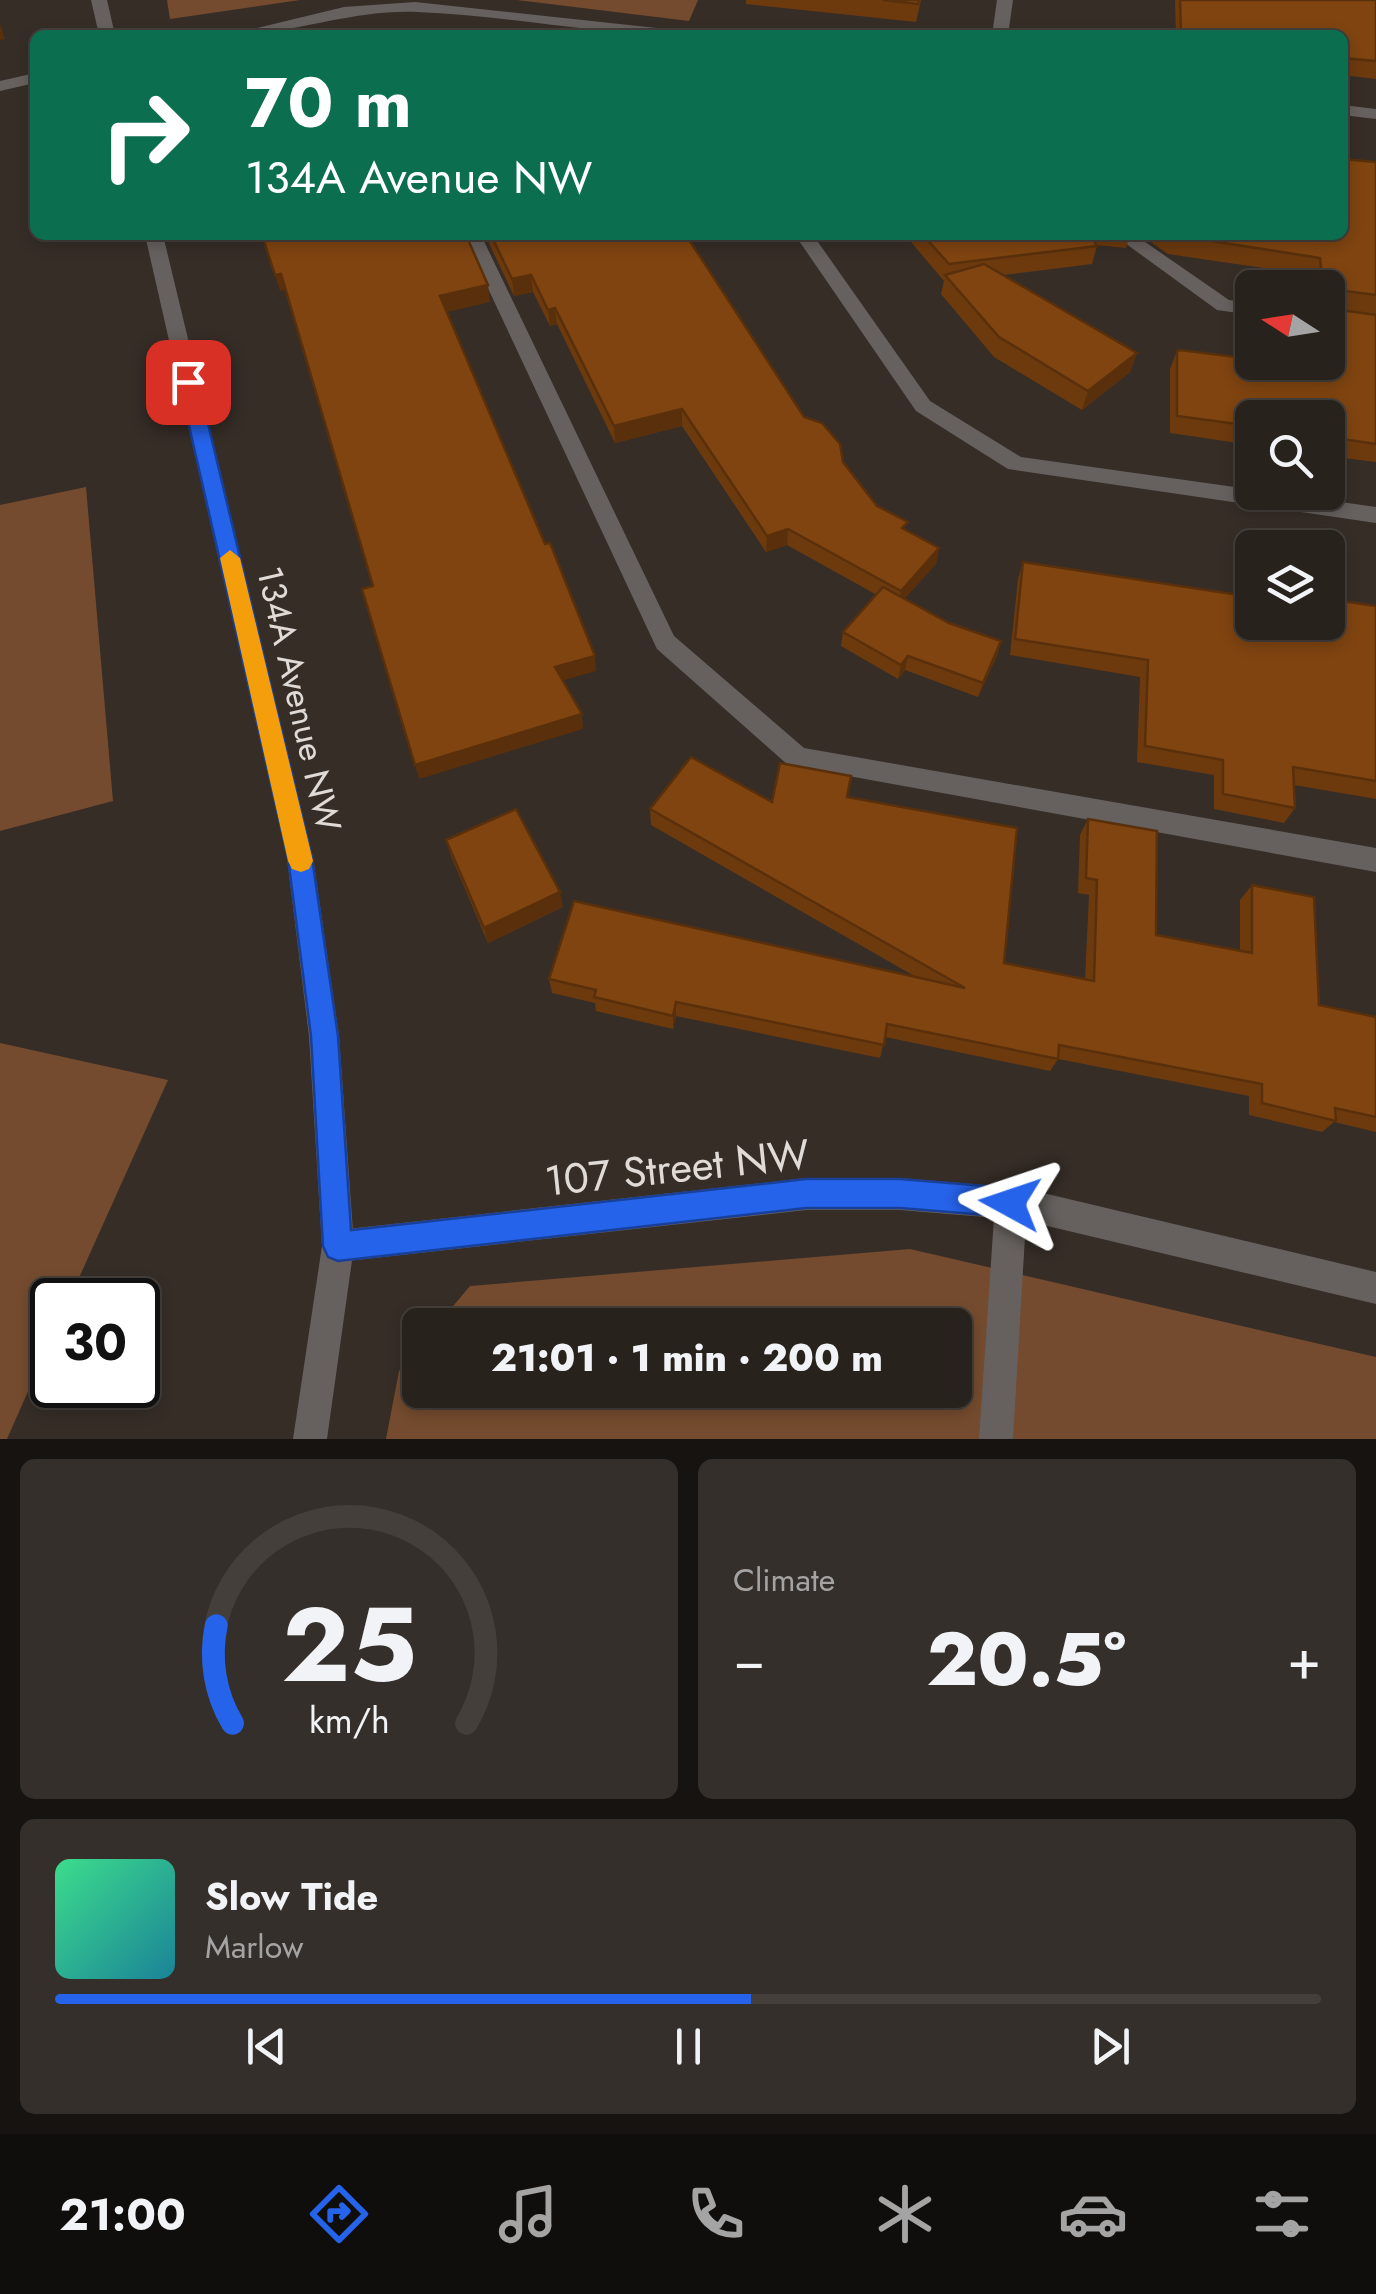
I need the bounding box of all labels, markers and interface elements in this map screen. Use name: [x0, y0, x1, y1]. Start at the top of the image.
text: 70 m: [245, 52, 412, 153]
icon: right: [80, 70, 210, 200]
text: 134A Avenue NW: [245, 145, 592, 210]
north arrow: [1235, 270, 1345, 380]
map controls: [1235, 270, 1345, 640]
pin: [146, 340, 231, 425]
icon: arrive: [161, 355, 216, 410]
button: search: [1235, 400, 1345, 510]
button: layers: [1235, 530, 1345, 640]
street label: 134A Avenue NW: [244, 562, 354, 837]
street label: 107 Street NW: [542, 1123, 813, 1212]
position arrow: [958, 1151, 1062, 1255]
speed limit sign: 30: [30, 1278, 160, 1408]
text: 21:01 · 1 min · 200 m: [491, 1330, 883, 1385]
text: Climate: [733, 1557, 835, 1603]
text: 25: [281, 1570, 417, 1720]
text: 20.5°: [926, 1605, 1126, 1713]
text: −: [733, 1620, 765, 1700]
text: +: [1287, 1620, 1321, 1700]
text: km/h: [309, 1695, 389, 1746]
text: Slow Tide: [205, 1869, 378, 1924]
text: Marlow: [205, 1924, 303, 1970]
icon: previous: [239, 2019, 294, 2074]
icon: pause: [661, 2019, 716, 2074]
icon: next: [1083, 2019, 1138, 2074]
icon: directions: [304, 2179, 374, 2249]
icon: music: [493, 2179, 563, 2249]
icon: phone: [681, 2179, 751, 2249]
icon: climate: [870, 2179, 940, 2249]
icon: car: [1058, 2179, 1128, 2249]
icon: filters: [1247, 2179, 1317, 2249]
text: 21:00: [59, 2182, 186, 2247]

